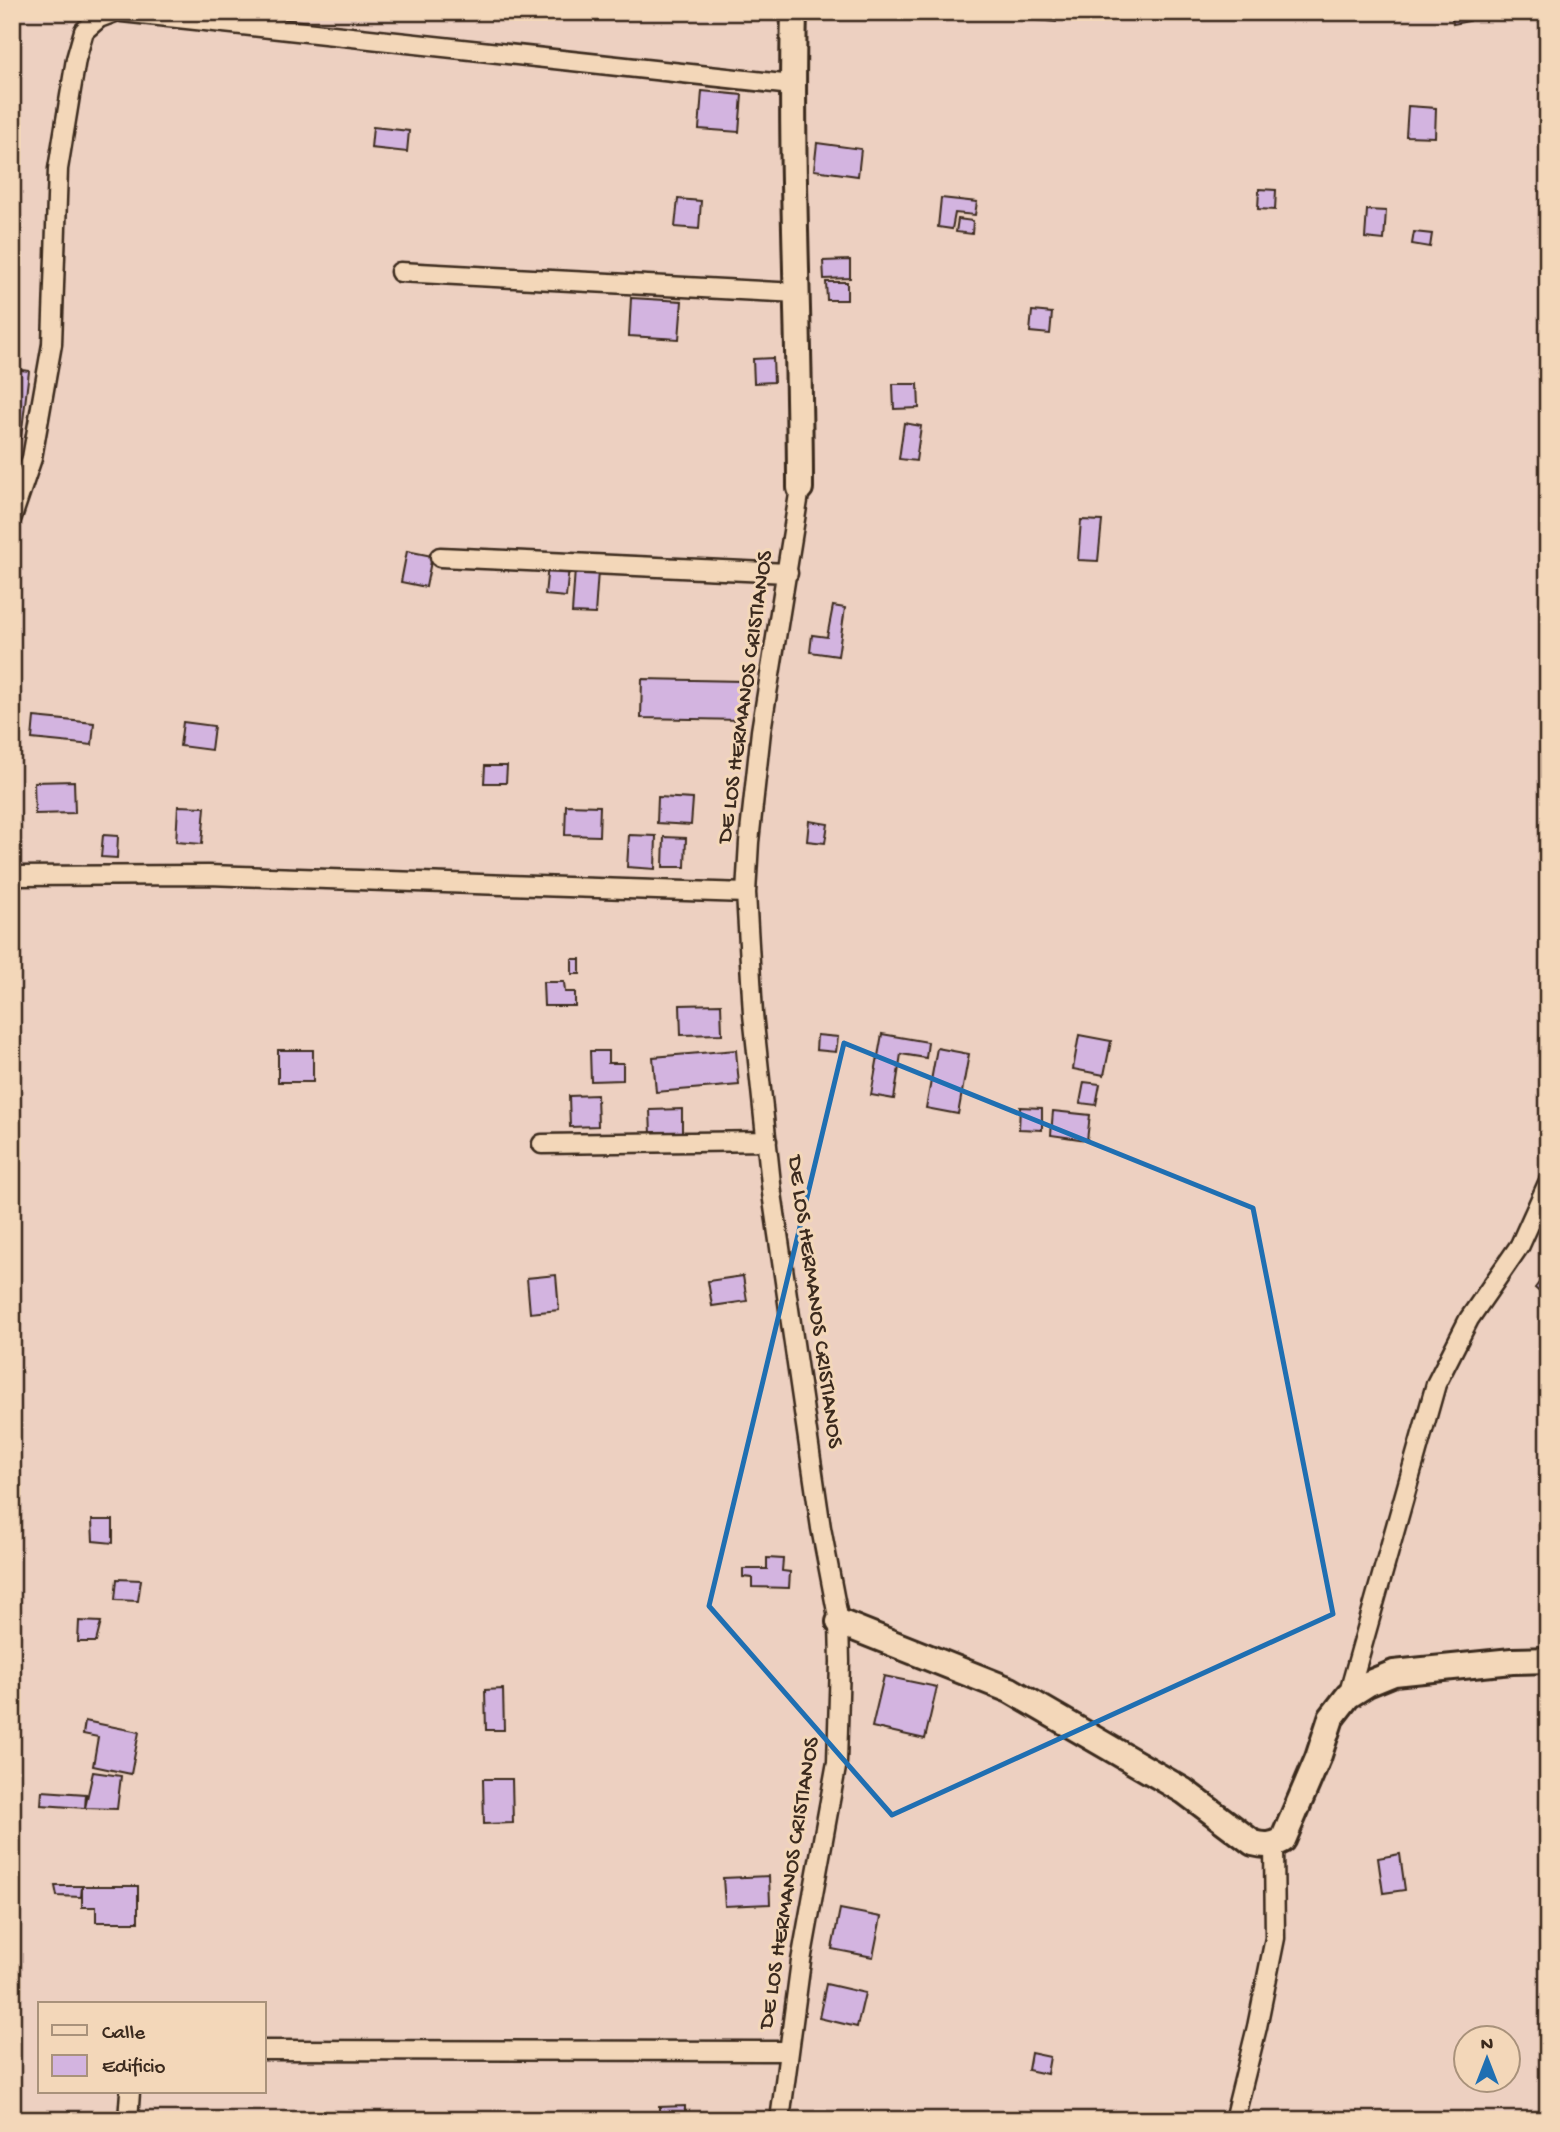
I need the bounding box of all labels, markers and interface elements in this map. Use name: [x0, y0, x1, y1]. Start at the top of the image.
street label: DE LOS HERMANOS CRISTIANOS: [712, 549, 780, 847]
street label: DE LOS HERMANOS CRISTIANOS: [780, 1152, 848, 1450]
street label: DE LOS HERMANOS CRISTIANOS: [753, 1735, 826, 2033]
legend: [38, 2002, 266, 2094]
text: Calle: [102, 2022, 146, 2047]
north arrow: [1452, 2024, 1522, 2094]
text: N: [1481, 2034, 1493, 2057]
text: Edificio: [102, 2056, 166, 2081]

